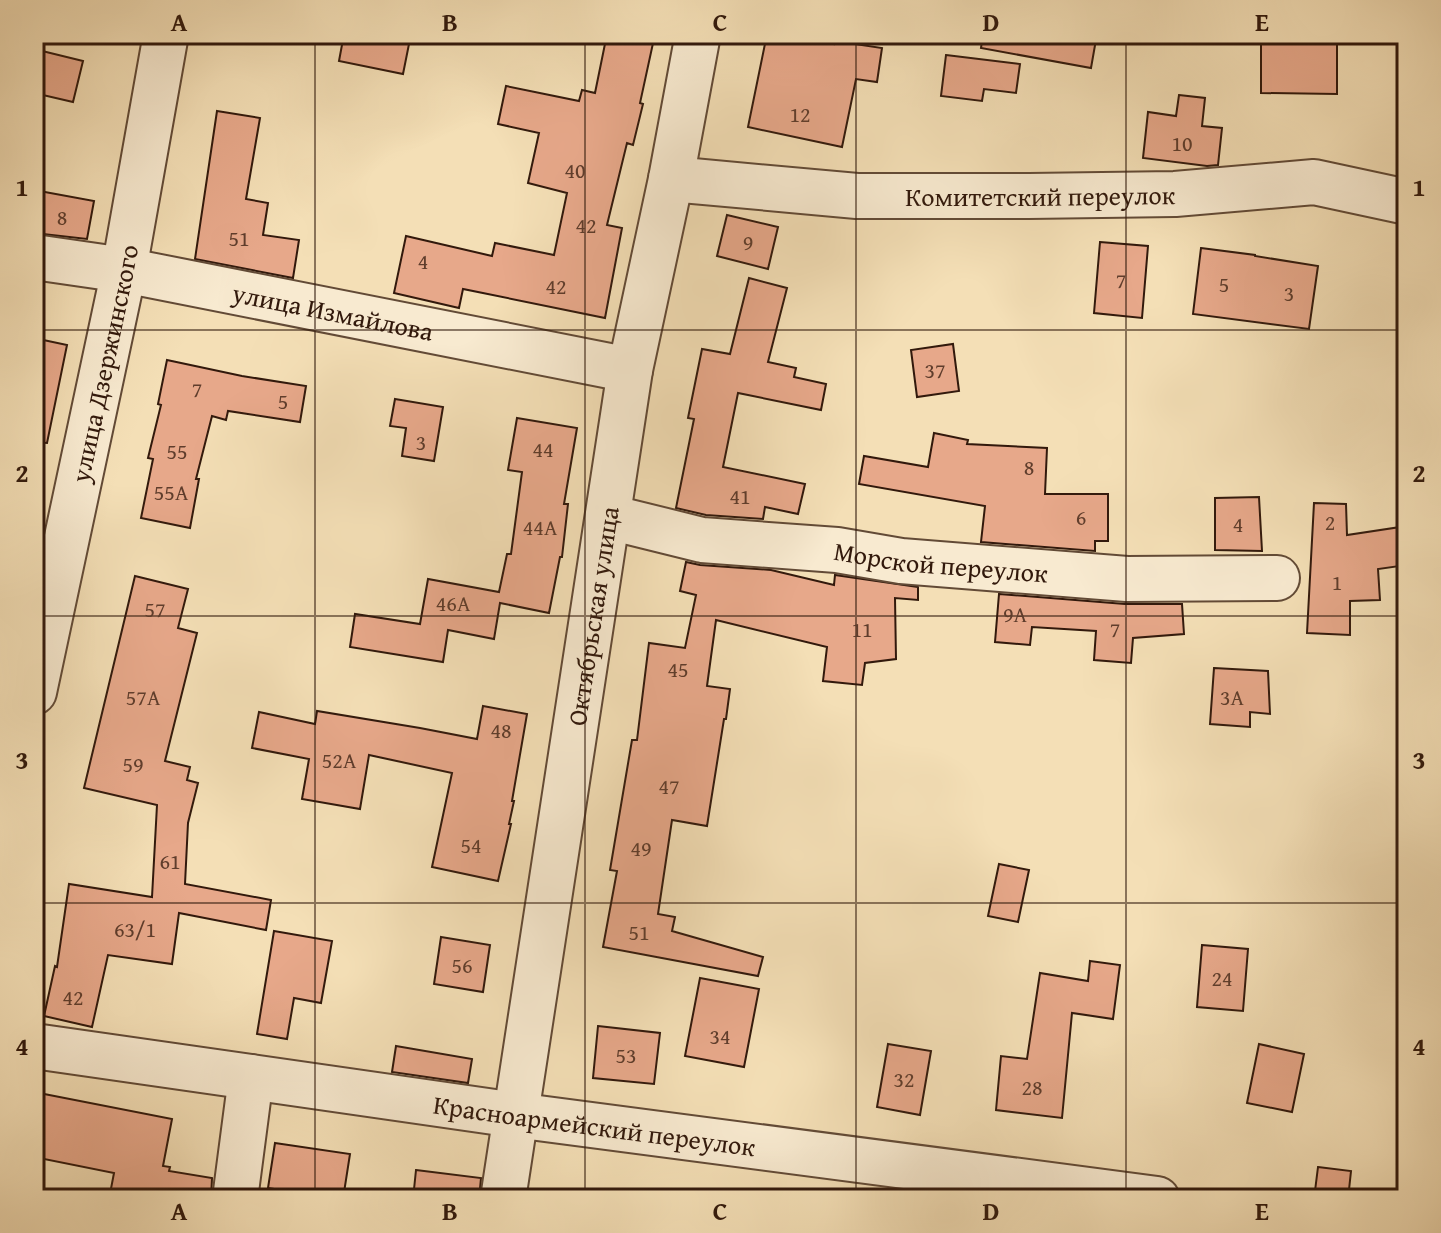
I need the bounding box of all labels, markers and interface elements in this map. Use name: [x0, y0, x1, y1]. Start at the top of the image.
text: A: [171, 2, 188, 41]
text: B: [442, 2, 458, 41]
text: C: [713, 2, 727, 41]
text: D: [983, 2, 999, 41]
text: E: [1255, 2, 1269, 41]
house number: 12: [789, 98, 811, 130]
house number: 10: [1171, 127, 1193, 159]
house number: 40: [564, 154, 586, 186]
text: 1: [15, 167, 29, 206]
text: 1: [1412, 167, 1426, 206]
street label: Комитетский переулок: [905, 174, 1176, 216]
house number: 8: [57, 201, 67, 233]
house number: 42: [575, 209, 597, 241]
house number: 51: [228, 222, 250, 254]
house number: 9: [743, 226, 753, 258]
street label: улица Дзержинского: [60, 241, 148, 487]
house number: 4: [418, 245, 428, 277]
house number: 7: [1116, 264, 1126, 296]
house number: 5: [1219, 268, 1229, 300]
house number: 42: [545, 270, 567, 302]
street label: улица Измайлова: [228, 272, 437, 350]
house number: 3: [1284, 277, 1294, 309]
house number: 37: [924, 354, 946, 386]
house number: 7: [192, 373, 202, 405]
house number: 5: [278, 385, 288, 417]
house number: 3: [416, 426, 426, 458]
house number: 44: [532, 433, 554, 465]
house number: 55: [166, 435, 188, 467]
house number: 8: [1024, 451, 1034, 483]
text: 2: [15, 453, 29, 492]
text: 2: [1412, 453, 1426, 492]
house number: 55А: [154, 476, 189, 508]
house number: 41: [729, 480, 751, 512]
house number: 6: [1076, 501, 1086, 533]
street label: Октябрьская улица: [556, 503, 628, 728]
house number: 2: [1325, 506, 1335, 538]
house number: 4: [1233, 508, 1243, 540]
house number: 44А: [523, 511, 558, 543]
street label: Морской переулок: [831, 530, 1050, 592]
house number: 1: [1332, 566, 1342, 598]
house number: 46А: [436, 587, 471, 619]
house number: 57: [144, 593, 166, 625]
house number: 9А: [1003, 598, 1028, 630]
house number: 11: [851, 613, 873, 645]
house number: 7: [1110, 613, 1120, 645]
house number: 45: [667, 653, 689, 685]
house number: 57А: [126, 681, 161, 713]
house number: 3А: [1220, 681, 1245, 713]
house number: 48: [490, 714, 512, 746]
text: 3: [15, 740, 29, 779]
text: 3: [1412, 740, 1426, 779]
house number: 52А: [322, 744, 357, 776]
house number: 59: [122, 748, 144, 780]
house number: 47: [658, 770, 680, 802]
house number: 54: [460, 829, 482, 861]
house number: 49: [630, 832, 652, 864]
house number: 61: [159, 845, 181, 877]
house number: 63/1: [114, 913, 156, 945]
house number: 51: [628, 916, 650, 948]
house number: 56: [451, 949, 473, 981]
house number: 24: [1211, 962, 1233, 994]
house number: 42: [62, 981, 84, 1013]
house number: 34: [709, 1020, 731, 1052]
text: 4: [15, 1026, 29, 1065]
text: 4: [1412, 1026, 1426, 1065]
house number: 53: [615, 1039, 637, 1071]
house number: 32: [893, 1063, 915, 1095]
house number: 28: [1021, 1071, 1043, 1103]
street label: Красноармейский переулок: [431, 1084, 758, 1166]
text: A: [171, 1191, 188, 1230]
text: B: [442, 1191, 458, 1230]
text: C: [713, 1191, 727, 1230]
text: D: [983, 1191, 999, 1230]
text: E: [1255, 1191, 1269, 1230]

